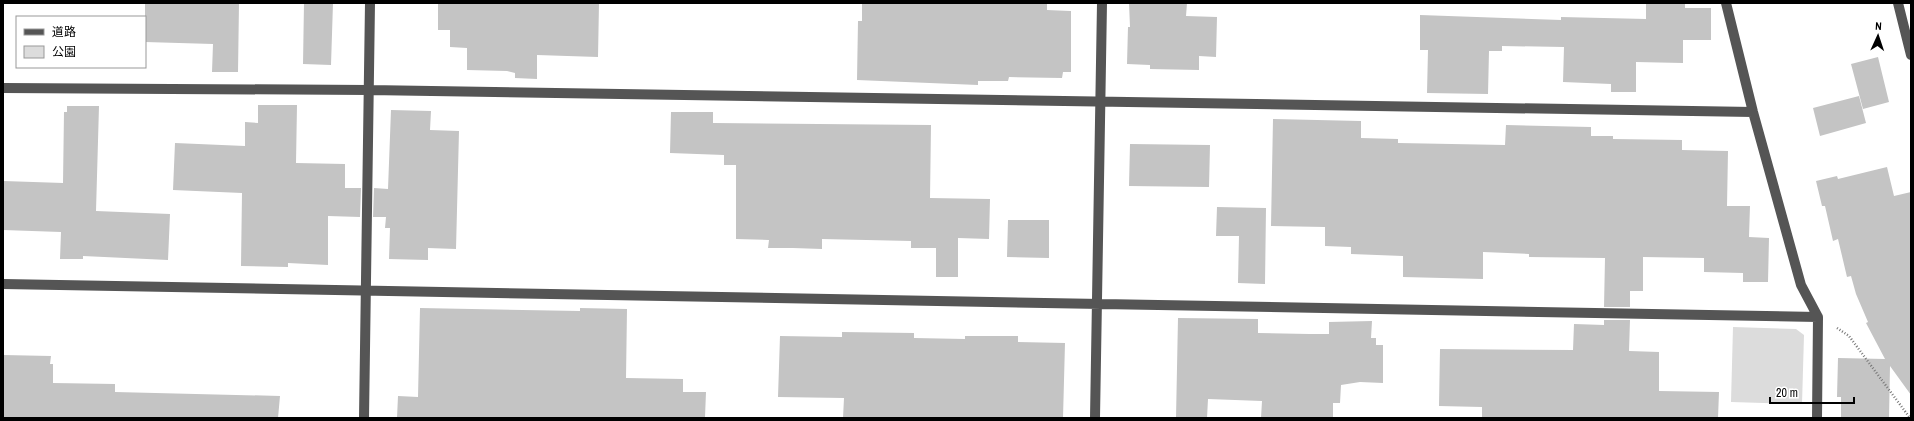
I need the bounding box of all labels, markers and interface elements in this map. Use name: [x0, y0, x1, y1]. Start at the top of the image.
legend: [16, 16, 146, 68]
north arrow: [1858, 16, 1898, 56]
text: N: [1875, 19, 1882, 33]
text: 道路: [52, 24, 76, 40]
text: 公園: [52, 44, 76, 60]
scale bar: [1770, 379, 1854, 405]
text: 20 m: [1776, 385, 1798, 401]

